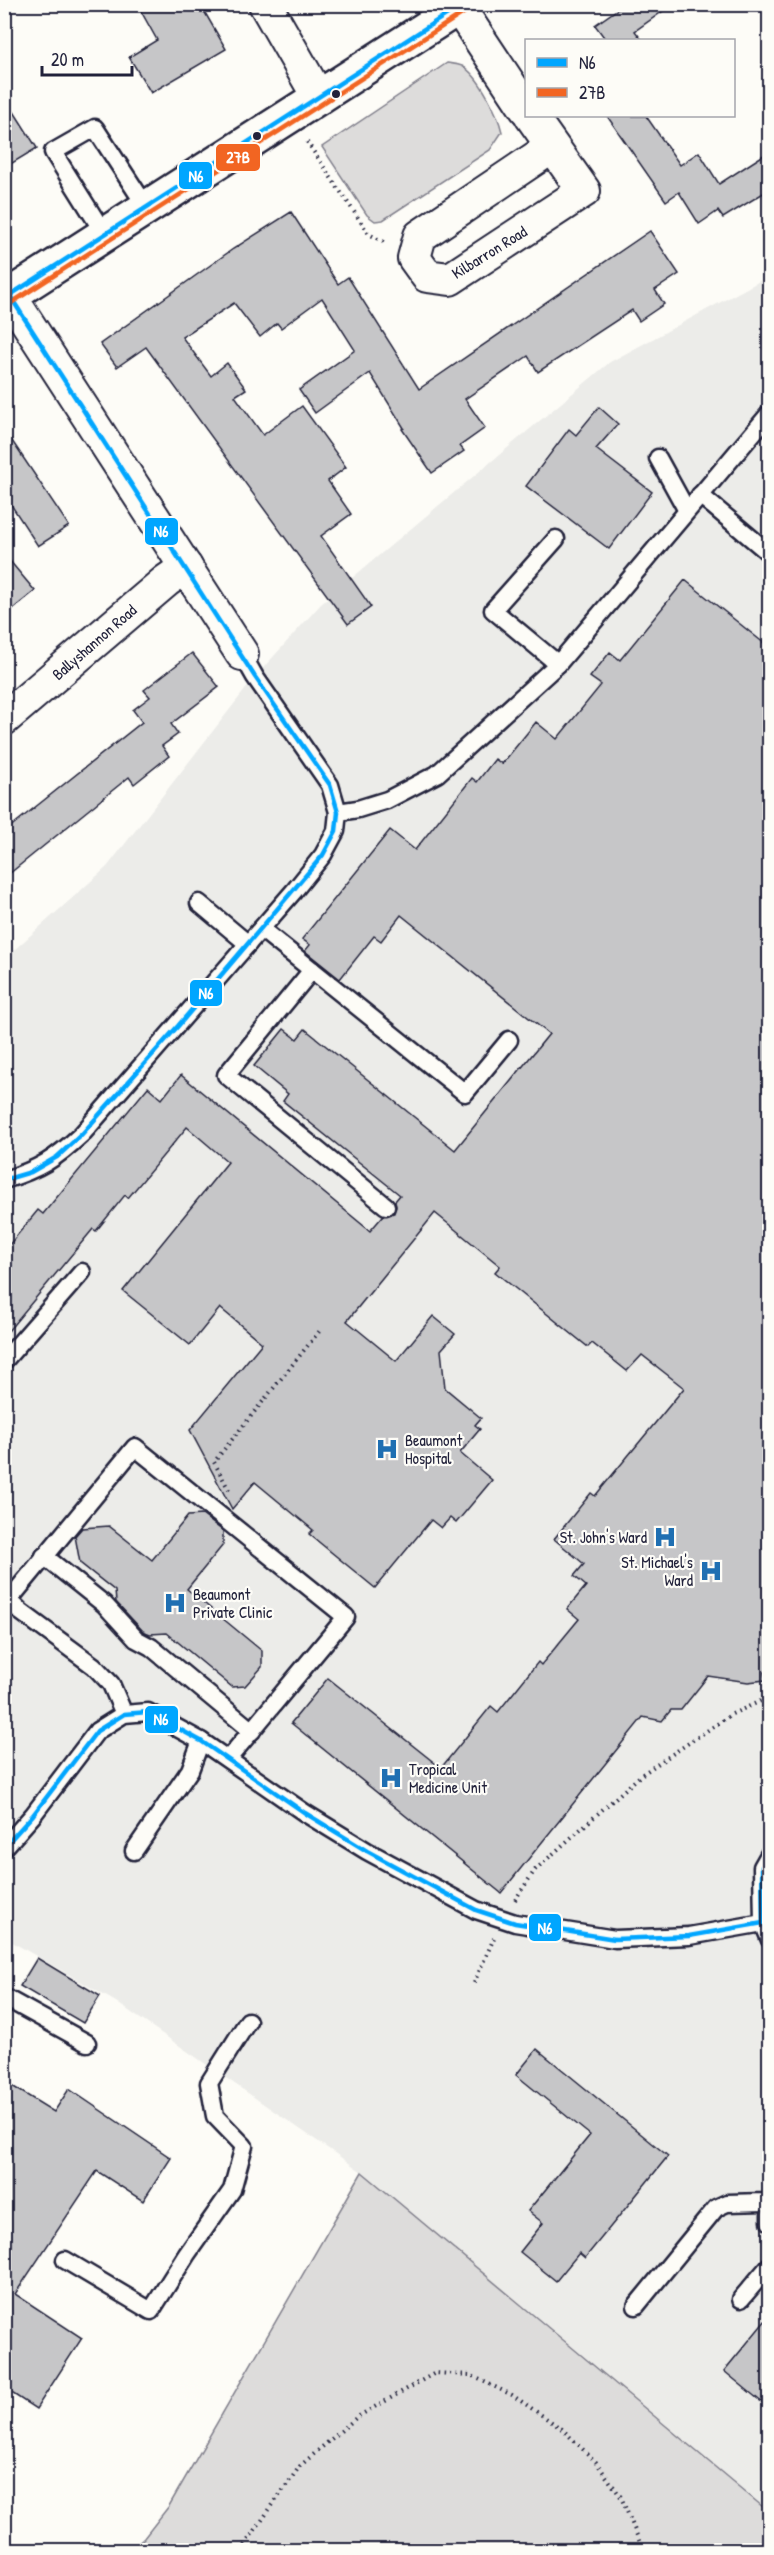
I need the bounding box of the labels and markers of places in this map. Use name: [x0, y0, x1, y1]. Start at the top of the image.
unlabelled marker: [330, 88, 342, 100]
unlabelled marker: [251, 130, 263, 142]
place label: Beaumont Hospital: [405, 1429, 463, 1469]
hospital icon: Beaumont Hospital: [374, 1436, 400, 1462]
hospital icon: St. John's Ward: [652, 1524, 678, 1550]
place label: St. John's Ward: [560, 1526, 647, 1548]
place label: St. Michael's Ward: [621, 1551, 693, 1591]
hospital icon: St. Michael's Ward: [698, 1558, 724, 1584]
place label: Beaumont Private Clinic: [193, 1583, 273, 1623]
hospital icon: Beaumont Private Clinic: [162, 1590, 188, 1616]
place label: Tropical Medicine Unit: [409, 1758, 487, 1798]
hospital icon: Tropical Medicine Unit: [378, 1765, 404, 1791]

